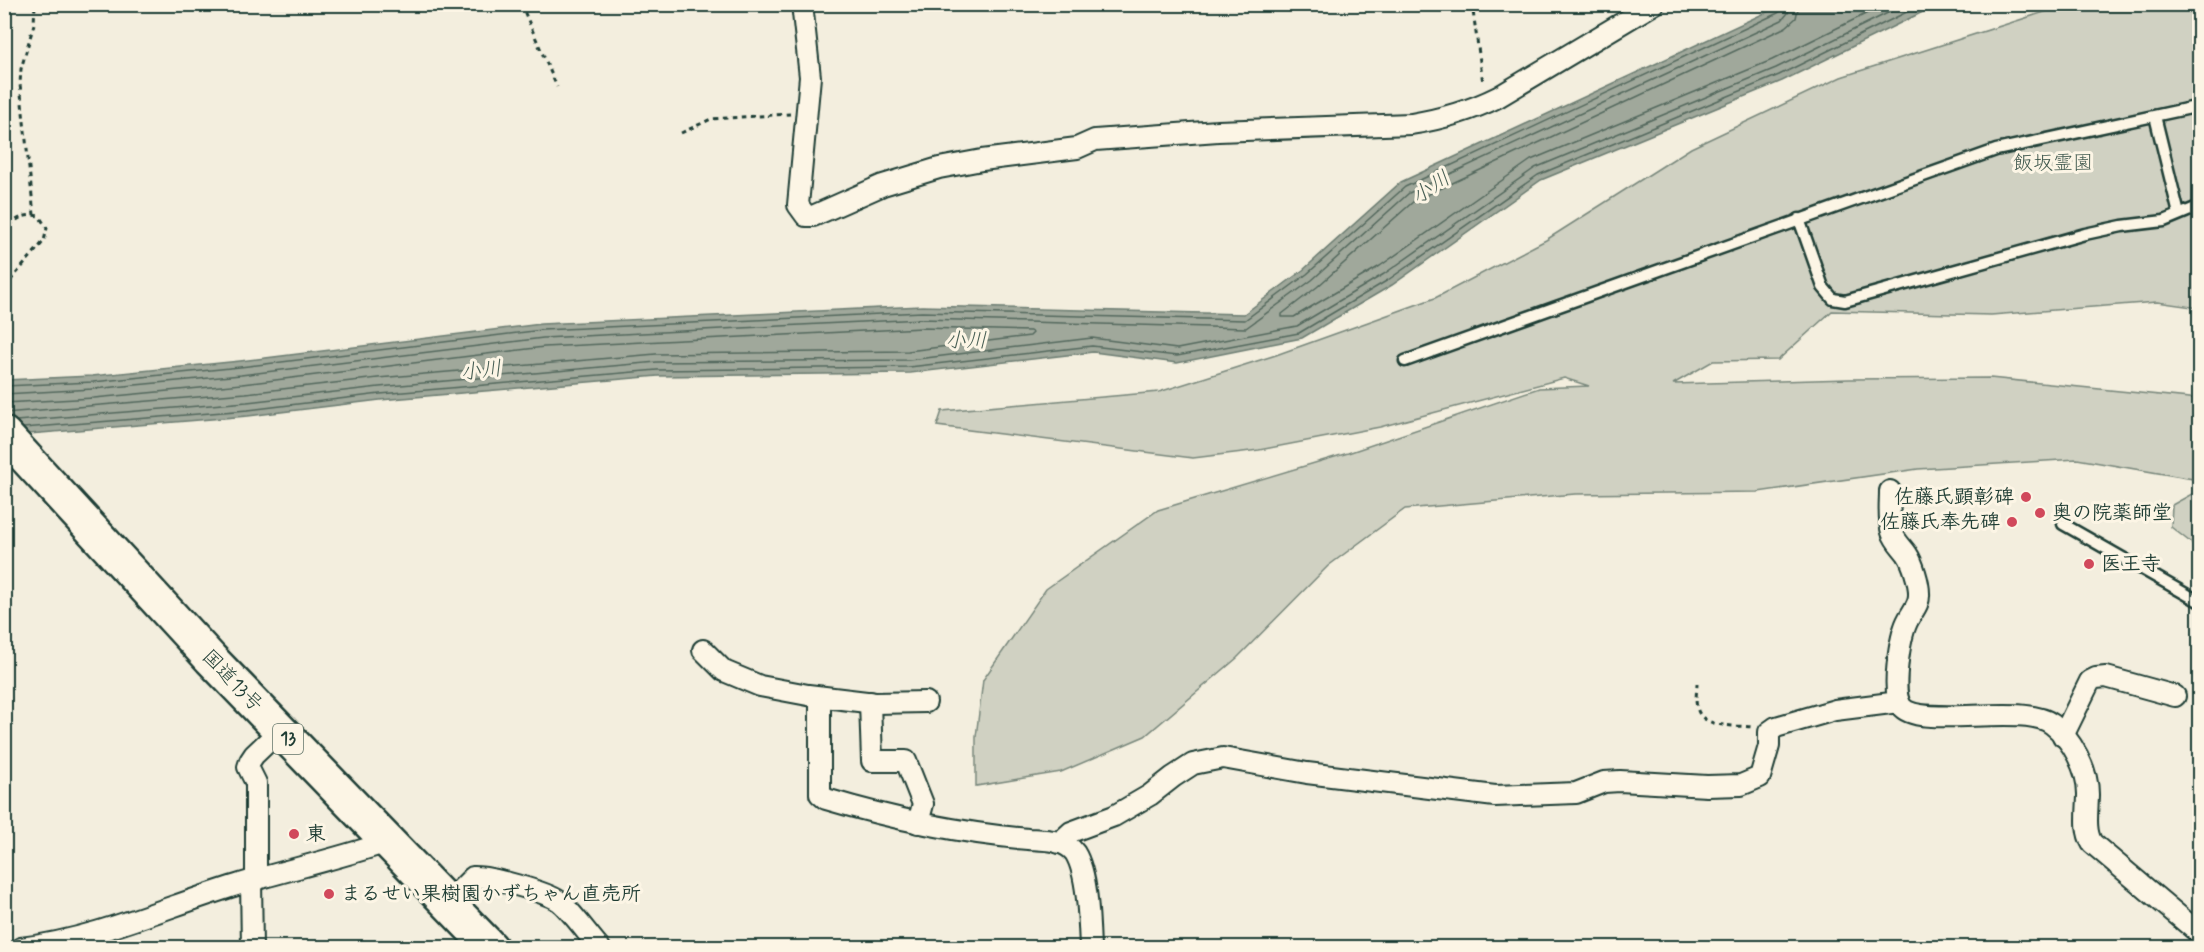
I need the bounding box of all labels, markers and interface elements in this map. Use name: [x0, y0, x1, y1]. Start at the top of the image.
park label: 飯坂霊園: [2013, 150, 2093, 177]
water label: 小川: [1406, 165, 1456, 211]
water label: 小川: [945, 327, 987, 355]
water label: 小川: [458, 355, 504, 387]
place label: 佐藤氏顕彰碑: [1894, 484, 2014, 511]
marker: 佐藤氏顕彰碑: [2019, 490, 2033, 504]
place label: 奥の院薬師堂: [2052, 500, 2172, 527]
marker: 奥の院薬師堂: [2033, 506, 2047, 520]
place label: 佐藤氏奉先碑: [1880, 509, 2000, 536]
marker: 佐藤氏奉先碑: [2005, 515, 2019, 529]
place label: 医王寺: [2101, 551, 2161, 578]
marker: 医王寺: [2082, 557, 2096, 571]
street label: 国道13号: [195, 644, 269, 718]
road number: 13: [273, 724, 303, 754]
place label: 東: [306, 821, 326, 848]
marker: 東: [287, 827, 301, 841]
place label: まるせい果樹園かずちゃん直売所: [341, 881, 641, 908]
marker: まるせい果樹園かずちゃん直売所: [322, 887, 336, 901]

